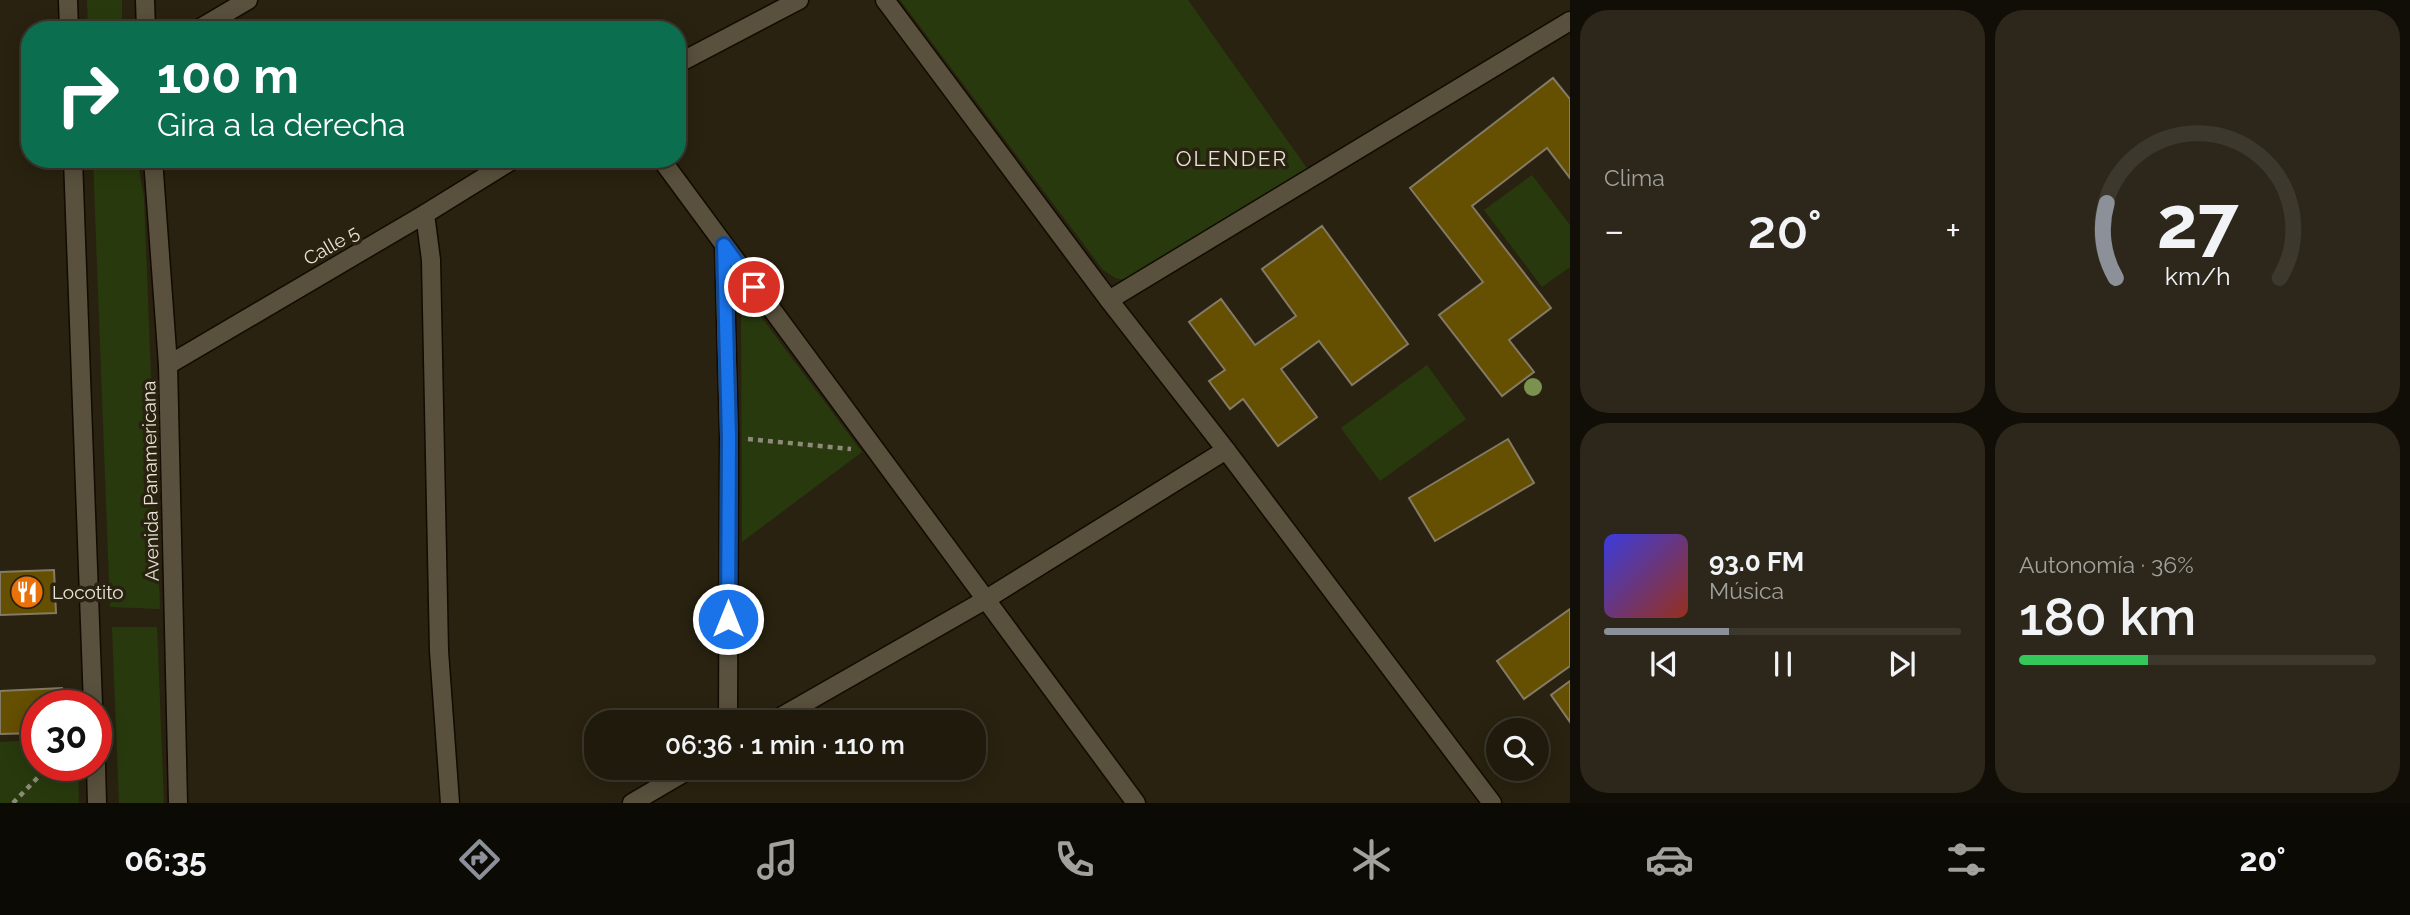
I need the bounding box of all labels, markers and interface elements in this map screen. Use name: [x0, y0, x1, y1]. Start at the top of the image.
text: 100 m: [157, 47, 299, 104]
icon: right: [42, 49, 133, 140]
text: Gira a la derecha: [157, 106, 405, 143]
district label: OLENDER: [1176, 146, 1288, 171]
text: Clima: [1604, 164, 1665, 191]
text: 27: [2157, 180, 2239, 265]
text: 20°: [1748, 199, 1822, 260]
text: −: [1604, 208, 1624, 253]
text: +: [1945, 208, 1961, 253]
street label: Calle 5: [299, 220, 363, 270]
pin: [724, 257, 784, 317]
text: km/h: [2165, 260, 2230, 290]
icon: arrive: [735, 268, 773, 306]
street label: Avenida Panamericana: [137, 381, 163, 581]
text: 93.0 FM: [1709, 547, 1804, 577]
text: Autonomía · 36%: [2019, 551, 2194, 578]
restaurant icon: Locotito: [8, 573, 46, 611]
text: Música: [1709, 577, 1784, 604]
place label: Locotito: [52, 581, 124, 603]
position arrow: [691, 582, 765, 656]
text: 180 km: [2019, 586, 2196, 647]
icon: previous: [1645, 645, 1683, 683]
icon: pause: [1764, 645, 1802, 683]
icon: next: [1883, 645, 1921, 683]
speed limit sign: 30: [21, 690, 112, 781]
map controls: [1486, 718, 1549, 781]
button: search: [1486, 718, 1549, 781]
text: 06:36 · 1 min · 110 m: [665, 730, 905, 760]
icon: directions: [455, 835, 504, 884]
icon: music: [753, 835, 802, 884]
icon: phone: [1050, 835, 1099, 884]
icon: climate: [1347, 835, 1396, 884]
icon: car: [1645, 835, 1694, 884]
icon: filters: [1942, 835, 1991, 884]
text: 06:35: [124, 841, 207, 878]
text: 20°: [2239, 841, 2286, 878]

